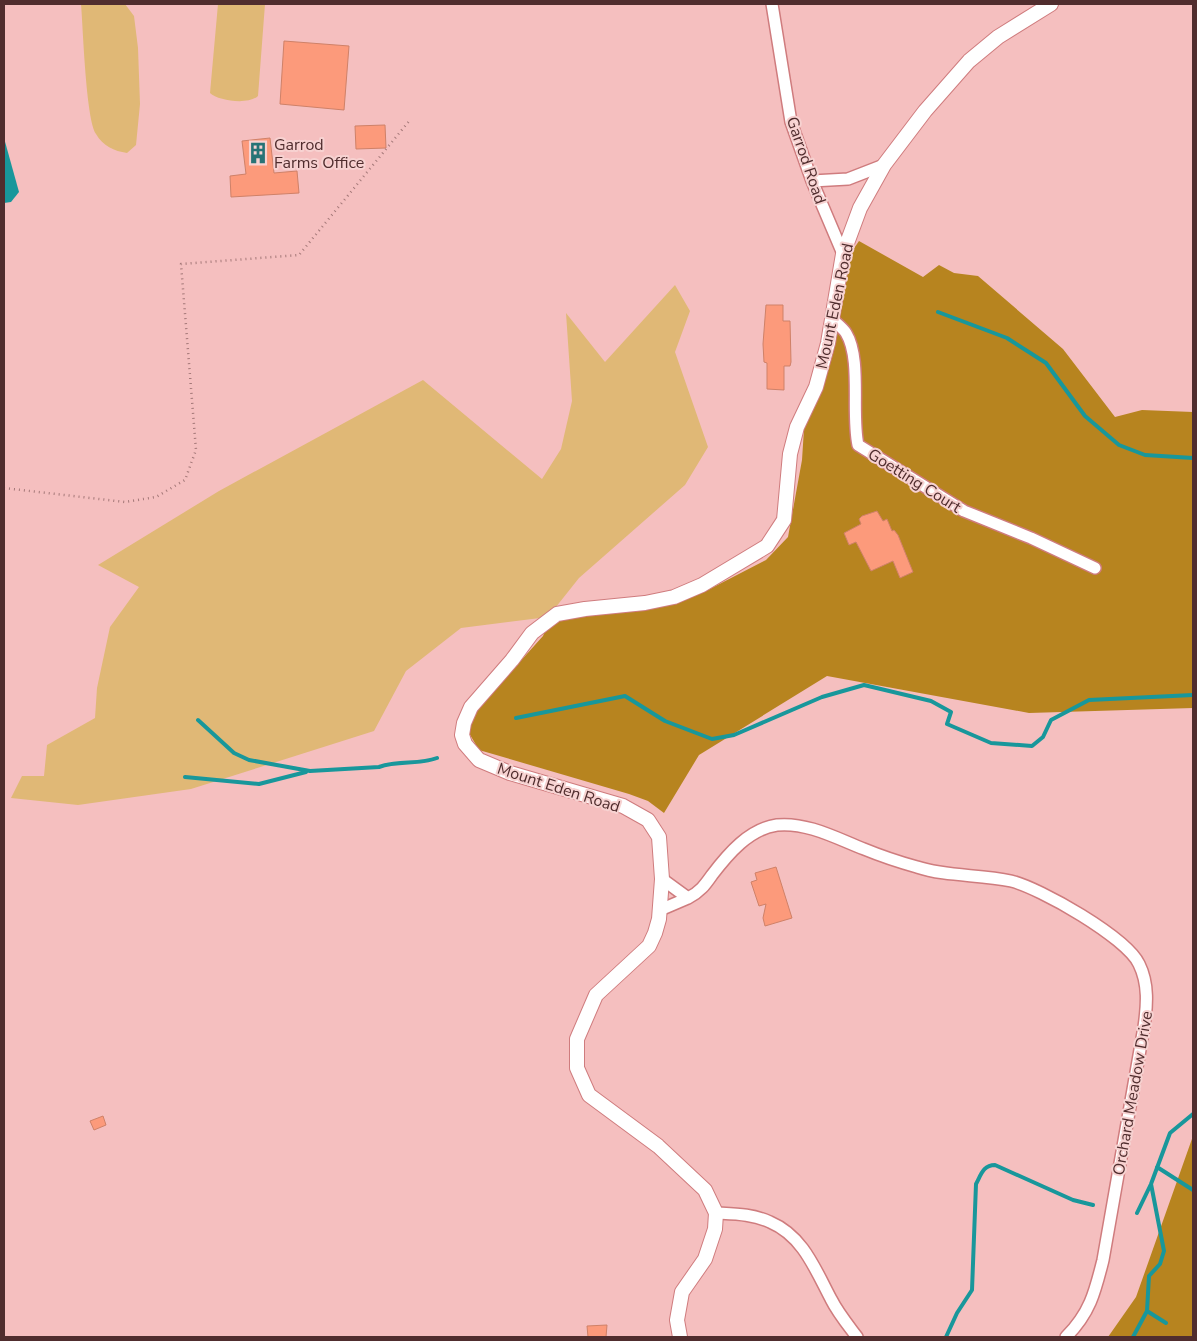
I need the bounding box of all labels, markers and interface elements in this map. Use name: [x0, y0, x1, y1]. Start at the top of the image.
street label: Garrod Road: [781, 114, 831, 207]
place label: Garrod Farms Office: [274, 134, 364, 174]
building icon: Garrod Farms Office: [245, 140, 271, 166]
street label: Mount Eden Road: [811, 241, 859, 371]
street label: Goetting Court: [864, 443, 966, 519]
street label: Mount Eden Road: [494, 758, 623, 818]
street label: Orchard Meadow Drive: [1108, 1009, 1158, 1177]

